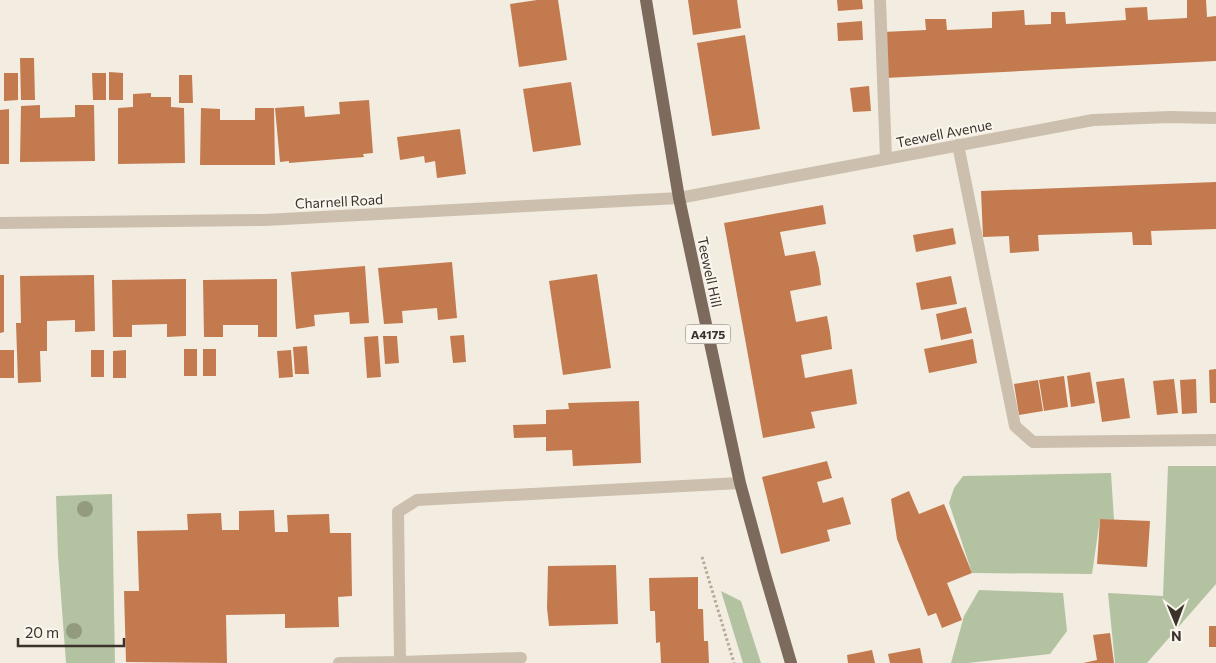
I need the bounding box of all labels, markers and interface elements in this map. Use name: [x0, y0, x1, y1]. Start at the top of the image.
street label: Teewell Avenue: [895, 115, 993, 151]
street label: Charnell Road: [294, 190, 384, 212]
street label: Teewell Hill: [694, 235, 726, 309]
road number: A4175: [686, 324, 730, 344]
north arrow: [1151, 598, 1201, 648]
scale bar: [18, 616, 124, 648]
text: 20 m: [25, 623, 59, 641]
text: N: [1171, 628, 1182, 645]

